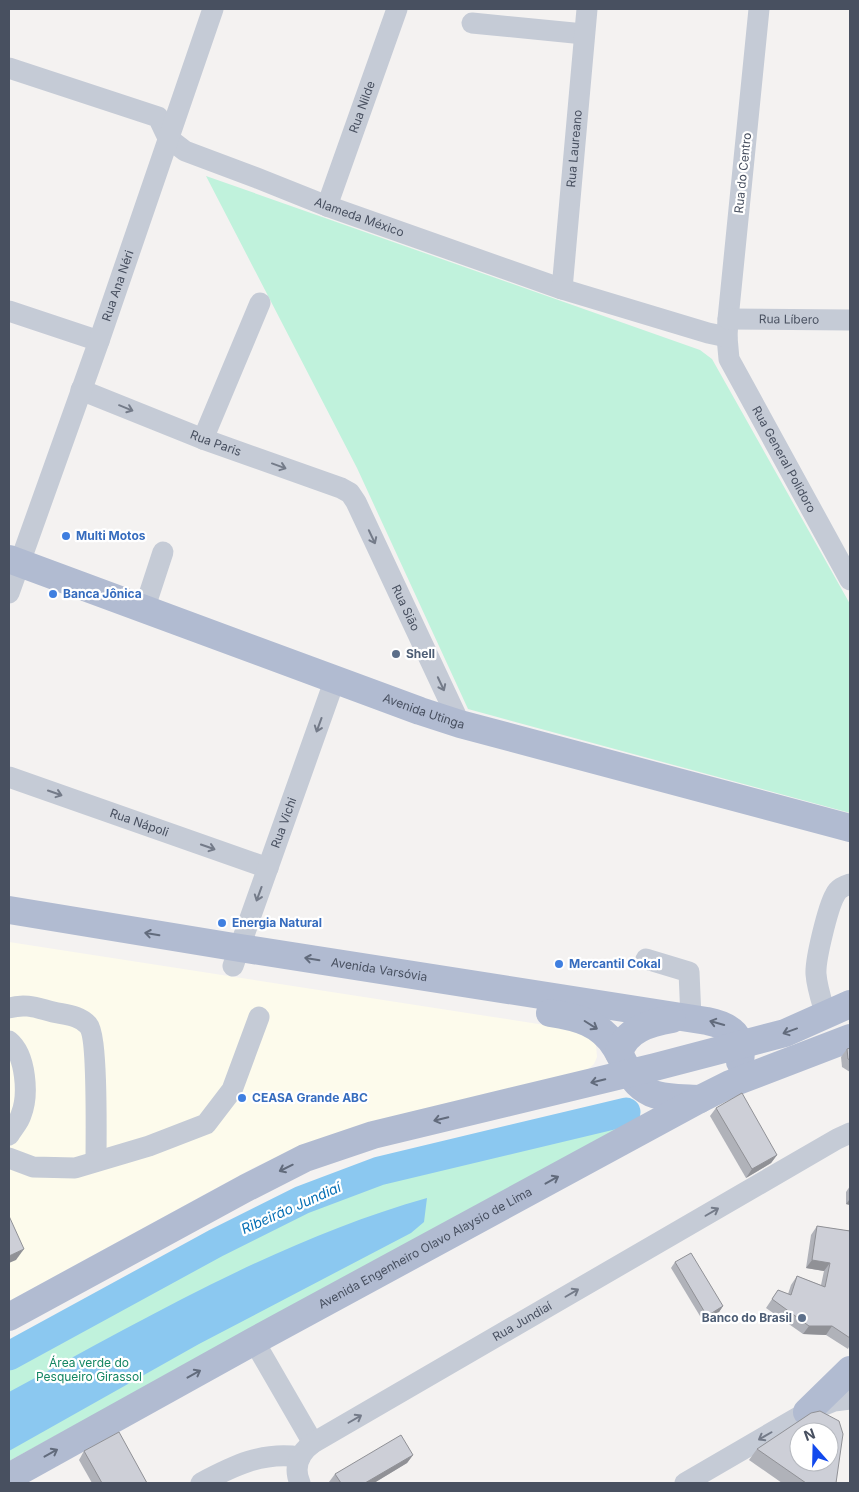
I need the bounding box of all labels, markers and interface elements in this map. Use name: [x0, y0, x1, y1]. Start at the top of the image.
street label: Rua Nilde: [346, 79, 378, 135]
street label: Rua Laureano: [563, 109, 585, 188]
street label: Rua do Centro: [731, 132, 754, 214]
street label: Alameda México: [312, 194, 406, 240]
street label: Rua Ana Néri: [98, 248, 137, 323]
street label: Rua Líbero: [759, 311, 819, 327]
street label: Rua General Polidoro: [749, 403, 820, 515]
one-way arrow: [119, 405, 134, 414]
street label: Rua Paris: [188, 427, 244, 459]
one-way arrow: [270, 462, 286, 471]
place label: Multi Motos: [76, 528, 146, 543]
one-way arrow: [368, 529, 378, 544]
marker: Multi Motos: [60, 530, 72, 542]
street label: Rua Sião: [389, 582, 423, 633]
place label: Banca Jônica: [63, 586, 142, 601]
marker: Banca Jônica: [47, 588, 59, 600]
place label: Shell: [406, 646, 435, 661]
marker: Shell: [390, 648, 402, 660]
one-way arrow: [437, 676, 447, 691]
street label: Avenida Utinga: [381, 690, 466, 732]
one-way arrow: [314, 717, 323, 732]
one-way arrow: [47, 789, 62, 798]
street label: Rua Vichi: [267, 795, 299, 850]
street label: Rua Nápoli: [108, 805, 171, 840]
one-way arrow: [200, 842, 216, 852]
one-way arrow: [254, 886, 263, 902]
place label: Energia Natural: [232, 915, 322, 930]
marker: Energia Natural: [216, 917, 228, 929]
one-way arrow: [144, 928, 160, 938]
one-way arrow: [305, 954, 321, 964]
street label: Avenida Varsóvia: [330, 954, 428, 984]
place label: Mercantil Cokal: [569, 956, 661, 971]
marker: Mercantil Cokal: [553, 958, 565, 970]
one-way arrow: [709, 1018, 725, 1028]
one-way arrow: [584, 1020, 598, 1030]
one-way arrow: [782, 1027, 798, 1036]
one-way arrow: [591, 1077, 607, 1086]
place label: CEASA Grande ABC: [252, 1090, 368, 1105]
marker: CEASA Grande ABC: [236, 1092, 248, 1104]
one-way arrow: [433, 1115, 449, 1124]
one-way arrow: [279, 1164, 294, 1173]
one-way arrow: [544, 1175, 559, 1185]
water label: Ribeirão Jundiaí: [238, 1177, 345, 1237]
street label: Avenida Engenheiro Olavo Alaysio de Lima: [316, 1184, 534, 1312]
one-way arrow: [705, 1206, 719, 1216]
one-way arrow: [564, 1288, 578, 1298]
street label: Rua Jundiaí: [490, 1298, 554, 1344]
place label: Banco do Brasil: [702, 1310, 792, 1325]
marker: Banco do Brasil: [796, 1312, 808, 1324]
park label: Área verde do Pesqueiro Girassol: [36, 1355, 142, 1384]
one-way arrow: [186, 1369, 201, 1379]
one-way arrow: [348, 1413, 362, 1423]
north arrow: [789, 1422, 839, 1472]
text: N: [801, 1425, 817, 1444]
one-way arrow: [759, 1432, 773, 1442]
one-way arrow: [44, 1448, 59, 1458]

